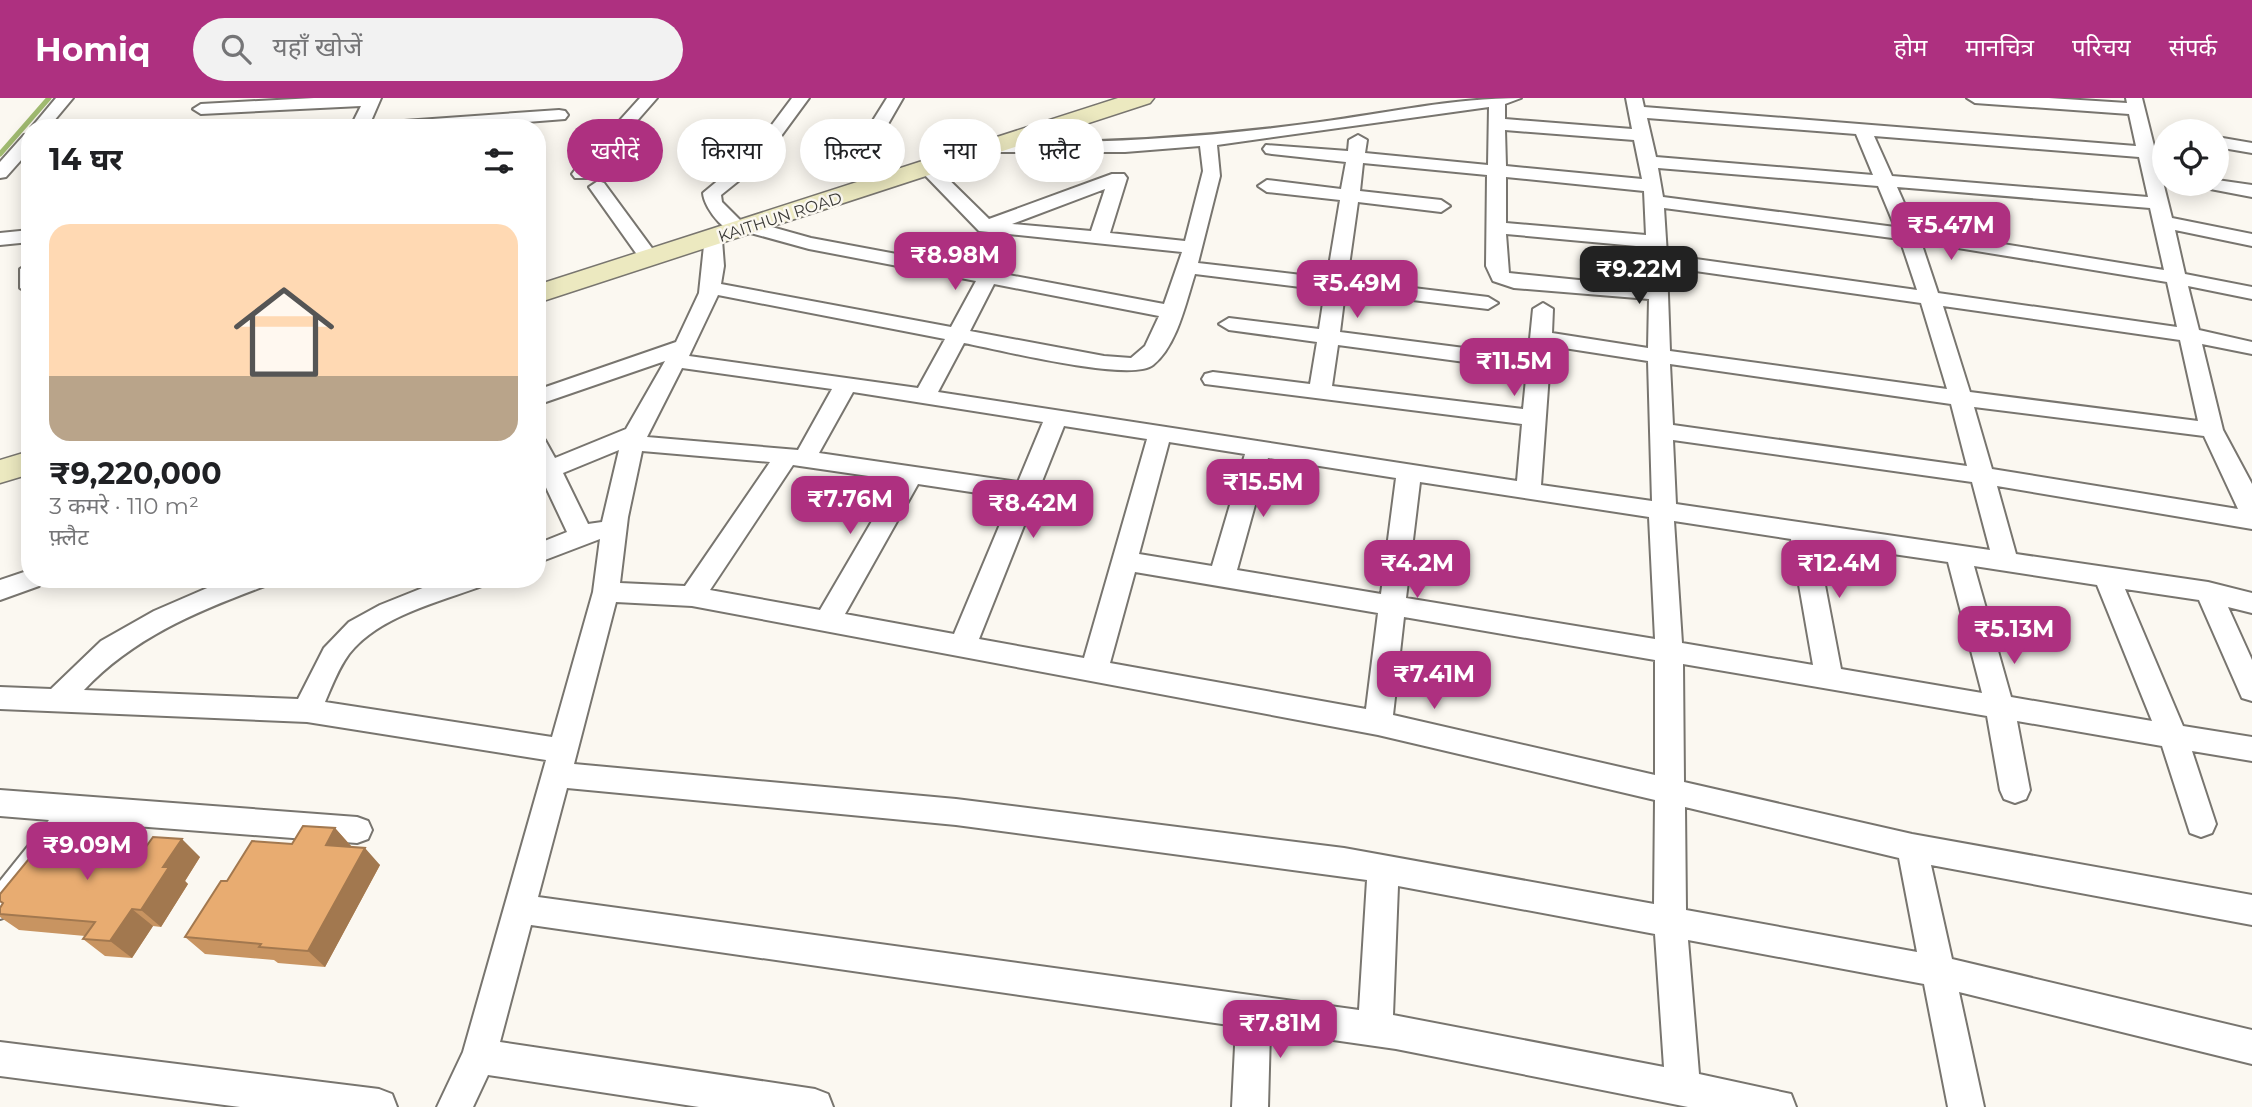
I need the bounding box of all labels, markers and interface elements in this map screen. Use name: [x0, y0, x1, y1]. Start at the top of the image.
search box: [193, 18, 683, 81]
text: Homiq: [35, 29, 151, 69]
icon: search: [217, 30, 255, 68]
text: यहाँ खोजें: [273, 31, 362, 63]
text: होम: [1894, 33, 1927, 62]
text: मानचित्र: [1965, 33, 2034, 62]
text: परिचय: [2072, 33, 2131, 62]
text: संपर्क: [2169, 33, 2217, 62]
chip: खरीदें: [567, 119, 663, 182]
chip: किराया: [677, 119, 786, 182]
chip: फ़िल्टर: [800, 119, 905, 182]
chip: नया: [919, 119, 1001, 182]
chip: फ़्लैट: [1015, 119, 1104, 182]
map controls: [2152, 119, 2229, 196]
button: locate: [2152, 119, 2229, 196]
text: 14 घर: [49, 141, 123, 178]
icon: filters: [480, 142, 518, 180]
street label: KAITHUN ROAD: [716, 188, 844, 246]
pin: ₹5.47M: [1894, 202, 2008, 262]
text: ₹5.47M: [1907, 211, 1995, 239]
pin: ₹8.98M: [898, 232, 1012, 292]
text: ₹8.98M: [910, 241, 1000, 269]
pin: ₹9.22M: [1582, 246, 1696, 306]
text: ₹9.22M: [1596, 255, 1682, 283]
pin: ₹5.49M: [1300, 260, 1414, 320]
icon: home: [221, 269, 347, 395]
text: ₹5.49M: [1313, 269, 1401, 297]
pin: ₹11.5M: [1457, 338, 1571, 398]
text: ₹11.5M: [1476, 347, 1552, 375]
text: ₹9,220,000: [49, 455, 222, 492]
pin: ₹15.5M: [1206, 460, 1320, 519]
text: ₹15.5M: [1222, 468, 1304, 496]
pin: ₹7.76M: [793, 476, 907, 536]
pin: ₹8.42M: [976, 480, 1090, 540]
text: ₹7.76M: [807, 485, 893, 513]
text: ₹8.42M: [988, 489, 1078, 517]
text: 3 कमरे · 110 m²: [49, 492, 199, 520]
text: फ़्लैट: [49, 523, 89, 551]
pin: ₹4.2M: [1368, 540, 1466, 600]
pin: ₹12.4M: [1782, 540, 1896, 600]
text: ₹4.2M: [1380, 549, 1454, 577]
text: ₹12.4M: [1797, 549, 1881, 577]
pin: ₹5.13M: [1957, 606, 2071, 666]
text: ₹5.13M: [1974, 615, 2054, 643]
pin: ₹7.41M: [1377, 652, 1491, 711]
text: ₹7.41M: [1393, 660, 1475, 688]
pin: ₹9.09M: [30, 822, 144, 882]
text: ₹9.09M: [43, 831, 131, 859]
pin: ₹7.81M: [1223, 1000, 1337, 1060]
text: ₹7.81M: [1239, 1009, 1321, 1037]

